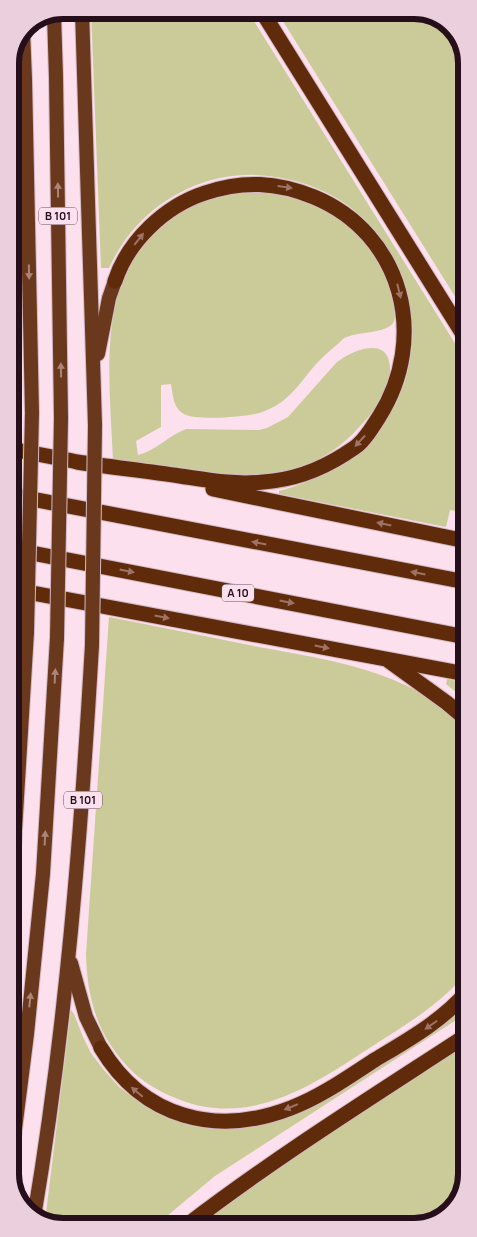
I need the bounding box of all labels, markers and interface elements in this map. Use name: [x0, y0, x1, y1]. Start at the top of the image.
one-way arrow: [54, 182, 62, 198]
one-way arrow: [277, 183, 293, 191]
road number: B 101: [39, 208, 77, 225]
one-way arrow: [134, 233, 145, 246]
one-way arrow: [25, 265, 33, 281]
one-way arrow: [395, 283, 403, 298]
one-way arrow: [56, 361, 64, 377]
one-way arrow: [355, 435, 366, 447]
one-way arrow: [375, 520, 391, 528]
one-way arrow: [250, 538, 266, 546]
one-way arrow: [120, 568, 136, 576]
one-way arrow: [410, 569, 426, 577]
road number: A 10: [222, 584, 254, 602]
one-way arrow: [279, 599, 295, 607]
one-way arrow: [154, 613, 170, 621]
one-way arrow: [314, 643, 329, 651]
one-way arrow: [52, 668, 60, 684]
road number: B 101: [64, 792, 102, 808]
one-way arrow: [42, 830, 50, 846]
one-way arrow: [26, 992, 34, 1008]
one-way arrow: [424, 1020, 438, 1030]
one-way arrow: [131, 1086, 144, 1097]
one-way arrow: [284, 1104, 298, 1112]

